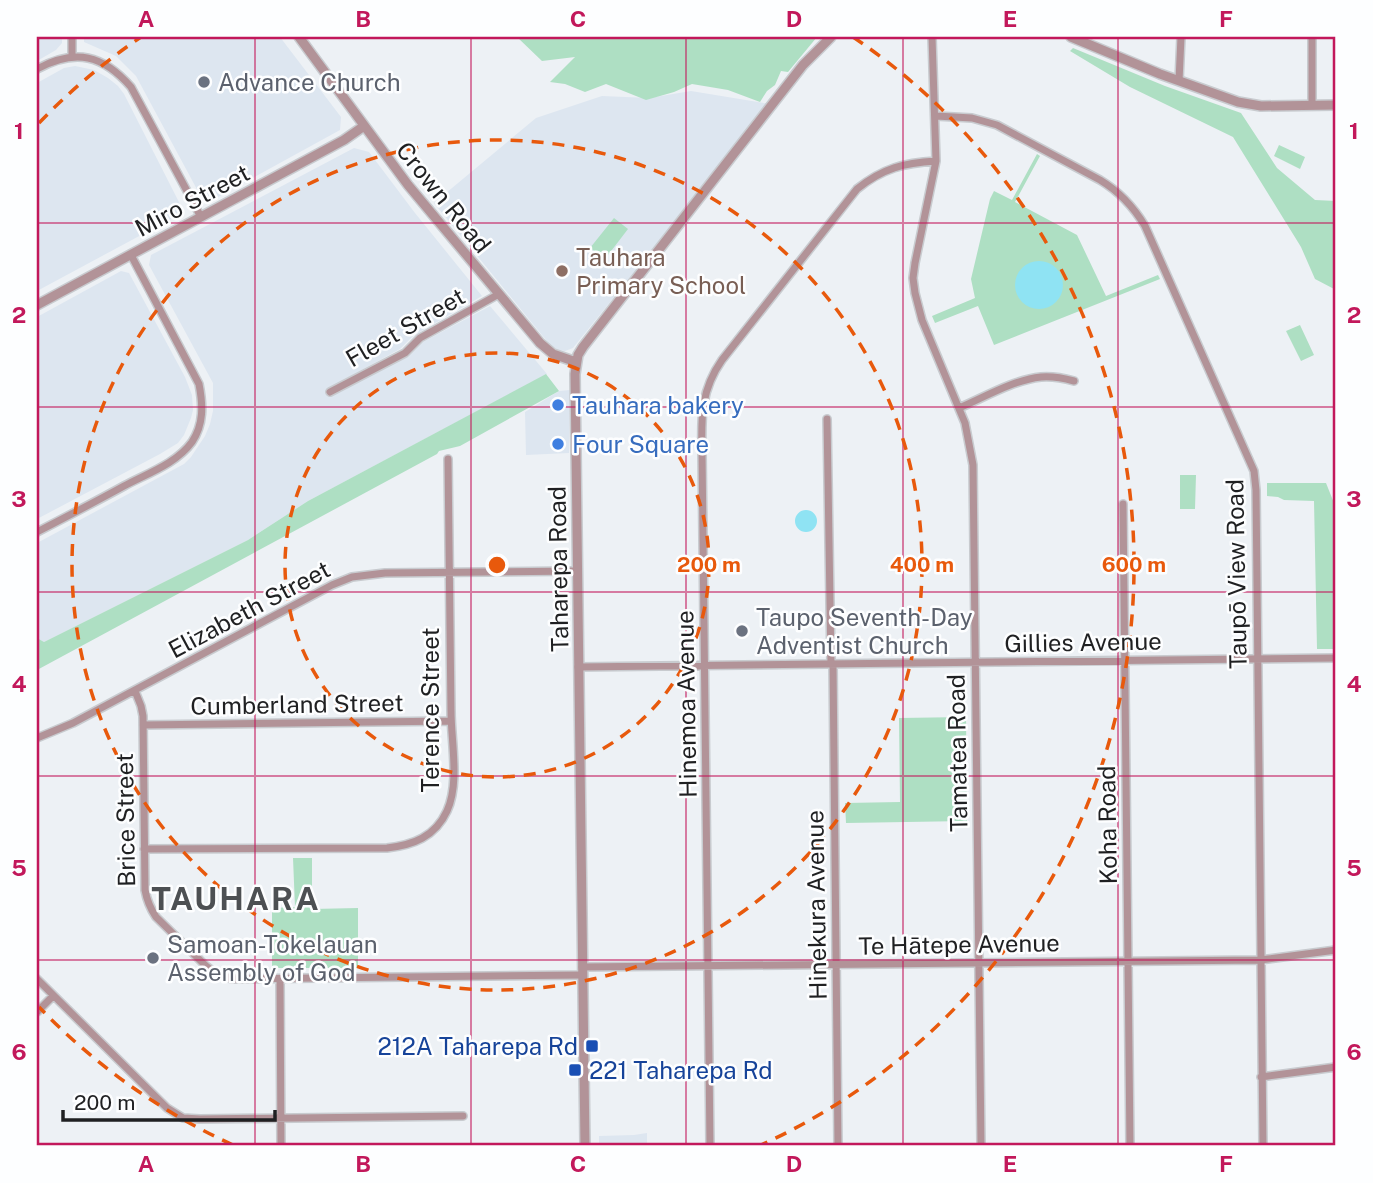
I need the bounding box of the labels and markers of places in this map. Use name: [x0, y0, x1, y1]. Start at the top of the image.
place label: Advance Church: [218, 68, 401, 96]
marker: Advance Church: [196, 74, 212, 90]
place label: Tauhara Primary School: [576, 243, 746, 299]
marker: Tauhara Primary School: [554, 263, 570, 279]
place label: Tauhara bakery: [572, 391, 744, 419]
marker: Tauhara bakery: [550, 397, 566, 413]
place label: Four Square: [572, 430, 709, 458]
marker: Four Square: [550, 436, 566, 452]
centre of rings: [485, 553, 509, 577]
place label: Taupo Seventh-Day Adventist Church: [756, 603, 973, 659]
marker: Taupo Seventh-Day Adventist Church: [734, 623, 750, 639]
place label: Samoan-Tokelauan Assembly of God: [167, 930, 378, 986]
marker: Samoan-Tokelauan Assembly of God: [145, 950, 161, 966]
place label: 212A Taharepa Rd: [377, 1032, 578, 1060]
marker: 212A Taharepa Rd: [584, 1038, 600, 1054]
place label: 221 Taharepa Rd: [589, 1056, 773, 1084]
marker: 221 Taharepa Rd: [567, 1062, 583, 1078]

